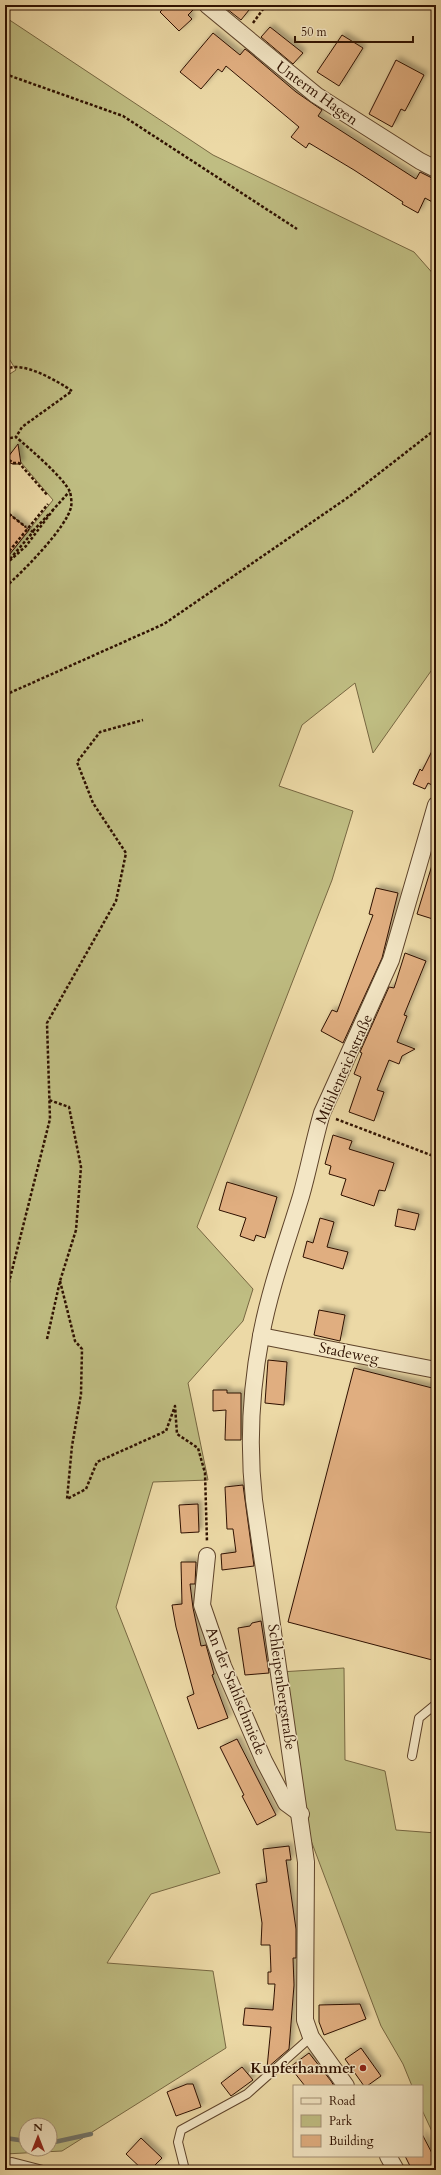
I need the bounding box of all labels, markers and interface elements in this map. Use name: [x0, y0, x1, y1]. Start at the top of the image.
scale bar: [295, 18, 413, 44]
text: 50 m: [301, 24, 328, 40]
street label: Unterm Hagen: [272, 56, 363, 130]
street label: Mühlenteichstraße: [311, 1011, 377, 1127]
street label: Stadeweg: [317, 1337, 381, 1369]
street label: Schleipenbergstraße: [263, 1623, 301, 1751]
street label: An der Stahlschmiede: [201, 1624, 271, 1758]
place label: Kupferhammer: [250, 2058, 356, 2078]
marker: Kupferhammer: [358, 2063, 368, 2073]
legend: [293, 2085, 423, 2157]
text: Road: [329, 2093, 356, 2109]
text: Park: [329, 2113, 353, 2129]
north arrow: [18, 2117, 58, 2157]
text: N: [33, 2120, 43, 2135]
text: Building: [329, 2133, 374, 2149]

